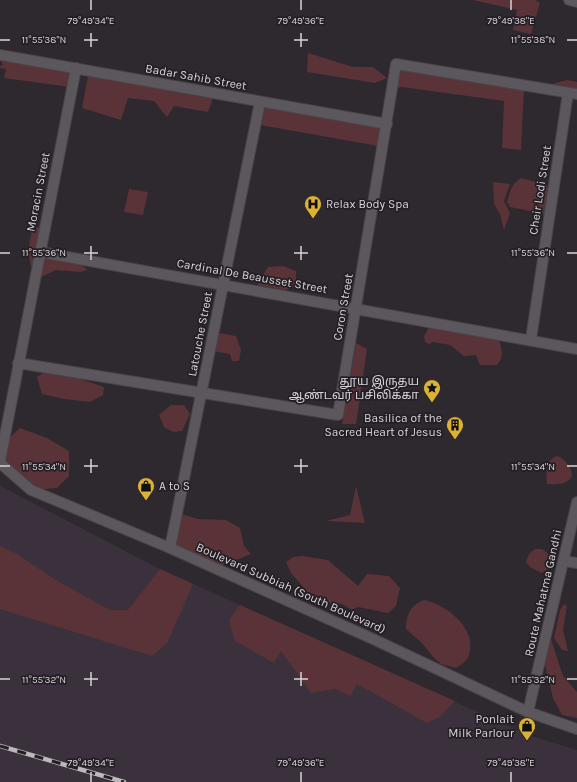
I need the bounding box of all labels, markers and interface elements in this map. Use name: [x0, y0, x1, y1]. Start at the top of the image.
text: 79°49'34"E: [68, 15, 114, 27]
text: 79°49'36"E: [278, 15, 324, 27]
text: 79°49'38"E: [487, 15, 535, 27]
text: 11°55'38"N: [22, 34, 66, 46]
text: 11°55'38"N: [511, 34, 555, 46]
street label: Badar Sahib Street: [144, 61, 248, 93]
street label: Cheir Lodi Street: [526, 144, 554, 236]
street label: Moracin Street: [23, 151, 53, 233]
hospital icon: Relax Body Spa: [303, 194, 323, 219]
place label: Relax Body Spa: [326, 197, 409, 211]
text: 11°55'36"N: [22, 247, 66, 259]
text: 11°55'36"N: [511, 247, 555, 259]
street label: Cardinal De Beausset Street: [176, 256, 329, 296]
street label: Coron Street: [330, 272, 356, 342]
street label: Latouche Street: [185, 290, 215, 378]
place label: தூய இருதய ஆண்டவர் பசிலிக்கா: [289, 374, 419, 403]
place icon: தூய இருதய ஆண்டவர் பசிலிக்கா: [422, 378, 442, 403]
place label: Basilica of the Sacred Heart of Jesus: [325, 411, 442, 439]
building icon: Basilica of the Sacred Heart of Jesus: [445, 415, 465, 440]
text: 11°55'34"N: [22, 461, 66, 473]
text: 11°55'34"N: [511, 461, 555, 473]
shop icon: A to S: [136, 476, 156, 501]
place label: A to S: [159, 479, 190, 493]
street label: Route Mahatma Gandhi: [522, 528, 564, 658]
street label: Boulevard Subbiah (South Boulevard): [194, 540, 388, 636]
text: 11°55'32"N: [22, 674, 66, 686]
text: 11°55'32"N: [511, 674, 555, 686]
place label: Ponlait Milk Parlour: [448, 712, 515, 740]
shop icon: Ponlait Milk Parlour: [517, 716, 537, 741]
text: 79°49'34"E: [68, 757, 114, 769]
text: 79°49'36"E: [278, 757, 324, 769]
text: 79°49'38"E: [487, 757, 535, 769]

